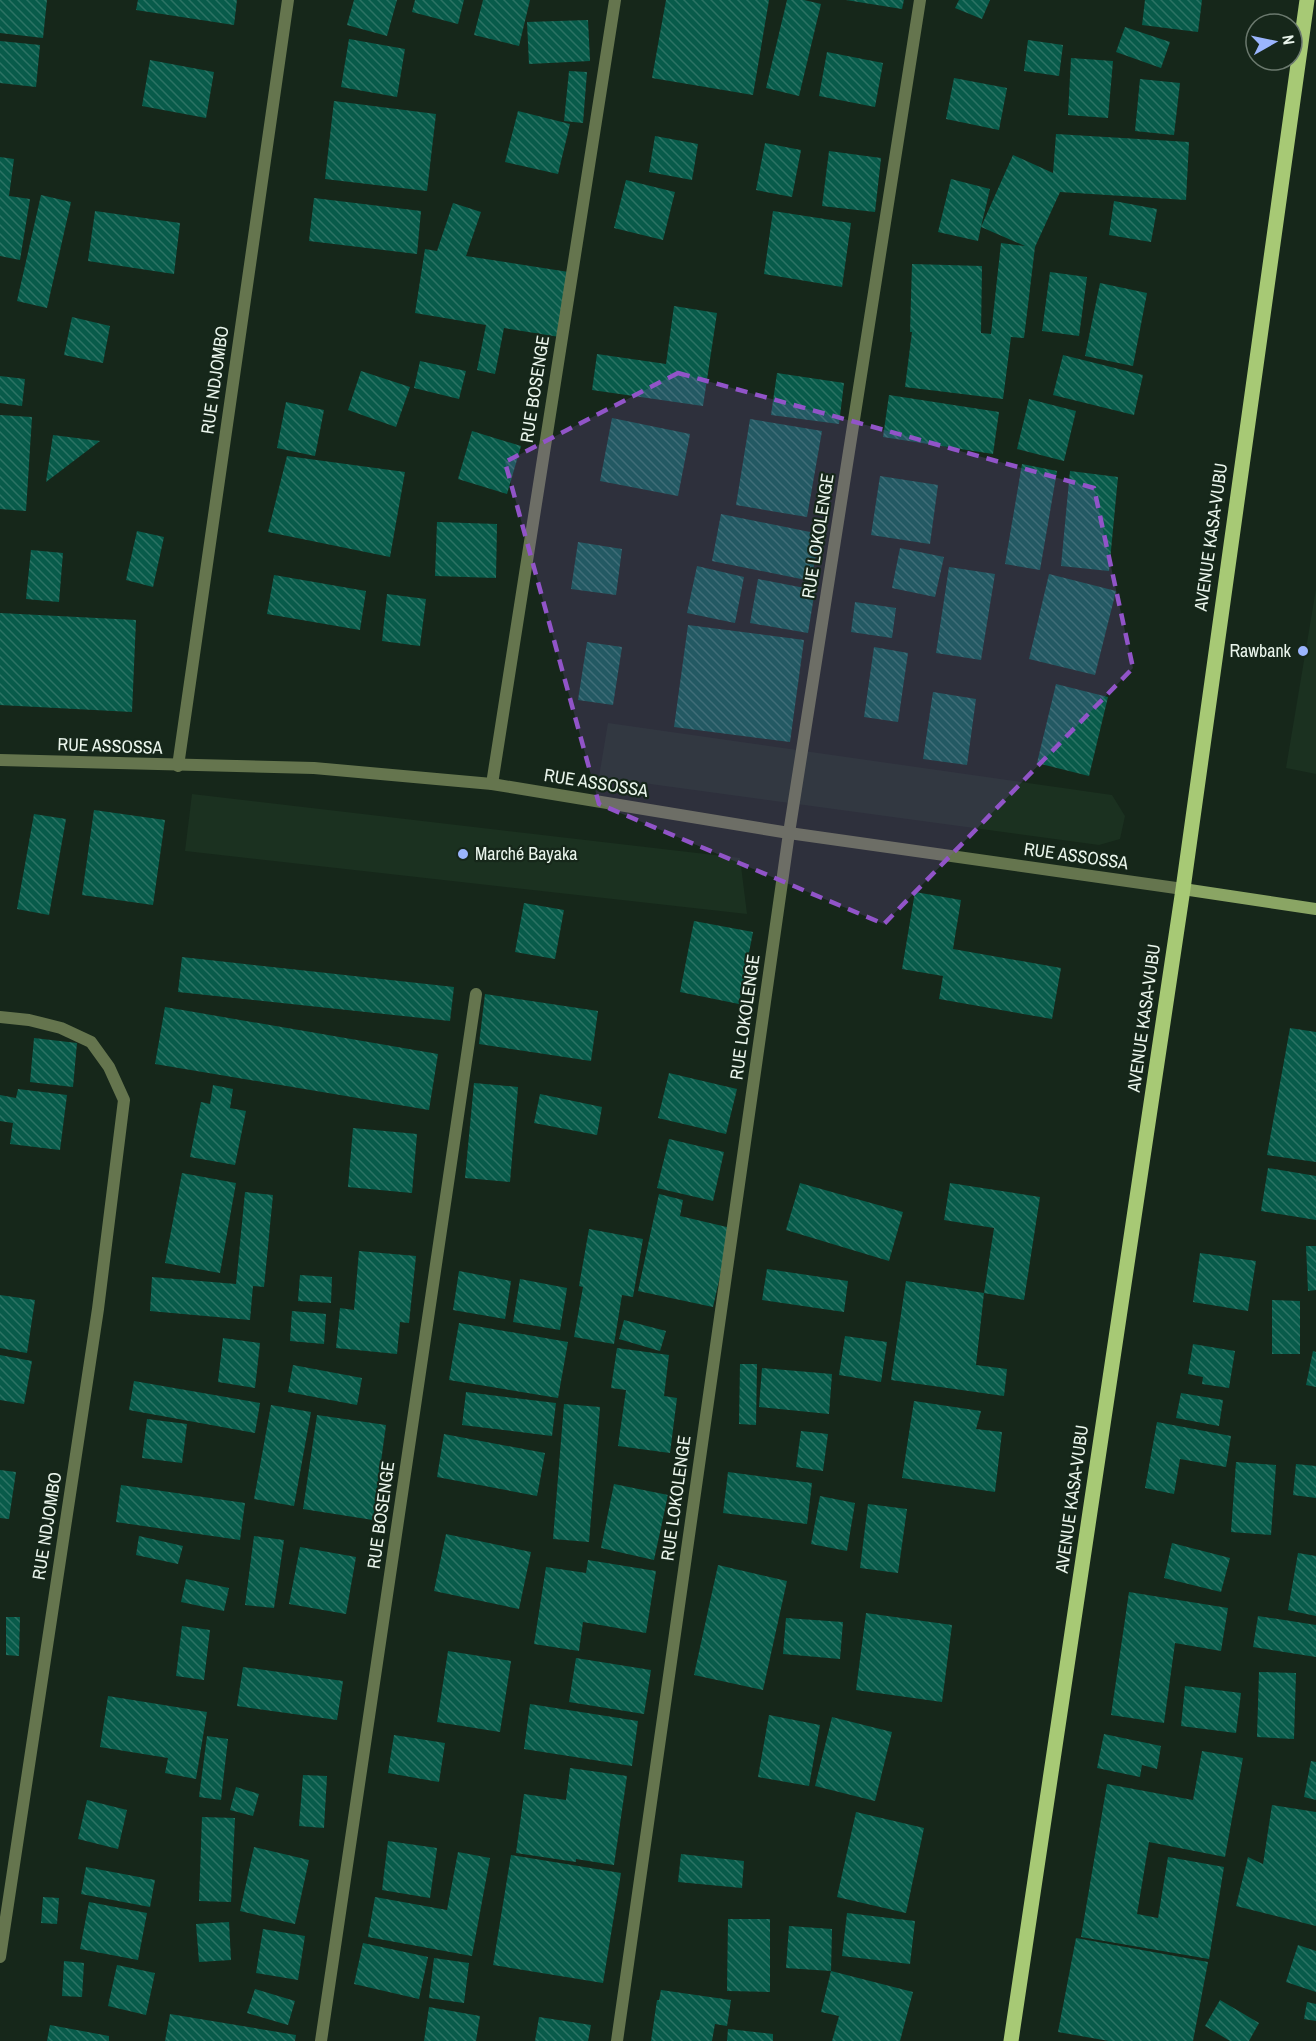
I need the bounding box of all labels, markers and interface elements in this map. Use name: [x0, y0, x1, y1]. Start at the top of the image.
north arrow: [1244, 12, 1304, 72]
text: N: [1277, 33, 1300, 46]
street label: RUE NDJOMBO: [195, 324, 234, 436]
street label: RUE BOSENGE: [514, 333, 555, 444]
street label: AVENUE KASA-VUBU: [1188, 461, 1233, 613]
street label: RUE LOKOLENGE: [795, 472, 840, 600]
place label: Rawbank: [1229, 638, 1292, 663]
marker: Rawbank: [1296, 644, 1310, 658]
street label: RUE ASSOSSA: [57, 731, 163, 760]
street label: RUE ASSOSSA: [542, 762, 650, 803]
street label: RUE ASSOSSA: [1022, 836, 1130, 875]
place label: Marché Bayaka: [475, 841, 578, 866]
marker: Marché Bayaka: [456, 847, 470, 861]
street label: AVENUE KASA-VUBU: [1121, 942, 1166, 1094]
street label: RUE LOKOLENGE: [723, 953, 766, 1081]
street label: AVENUE KASA-VUBU: [1049, 1423, 1094, 1575]
street label: RUE LOKOLENGE: [654, 1434, 697, 1562]
street label: RUE BOSENGE: [361, 1460, 400, 1570]
street label: RUE NDJOMBO: [26, 1470, 67, 1582]

